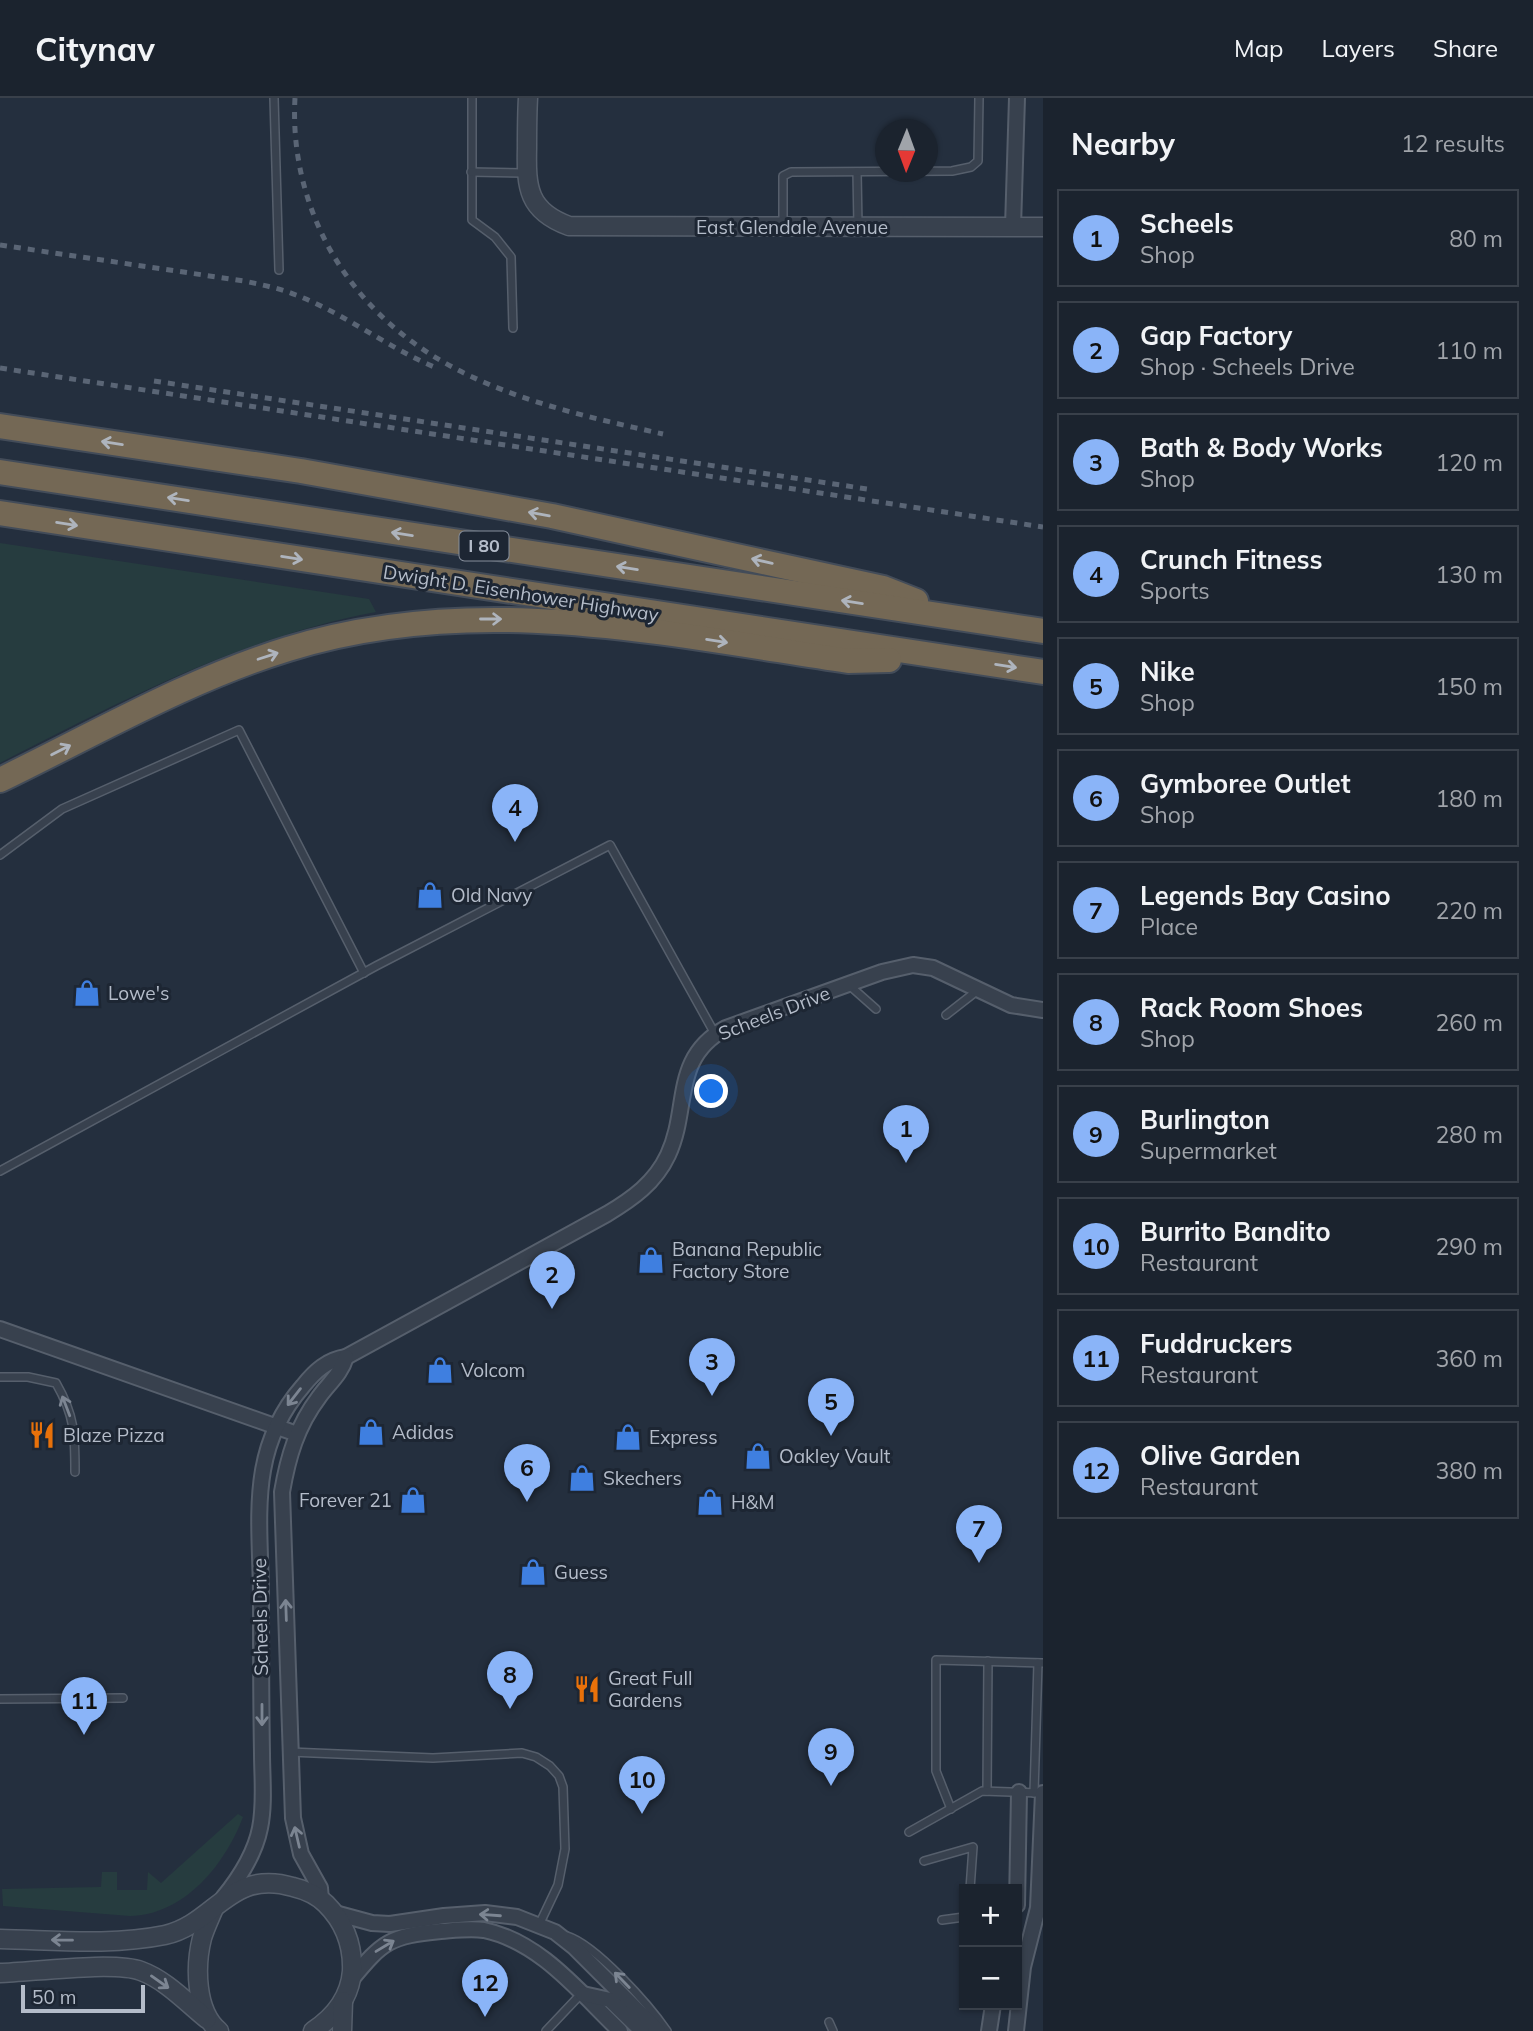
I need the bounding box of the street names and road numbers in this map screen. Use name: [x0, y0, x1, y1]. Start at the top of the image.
street label: East Glendale Avenue: [696, 215, 888, 239]
road number: I 80: [460, 532, 508, 560]
street label: Dwight D. Eisenhower Highway: [382, 559, 660, 627]
street label: Scheels Drive: [715, 981, 833, 1045]
street label: Scheels Drive: [247, 1558, 273, 1676]

